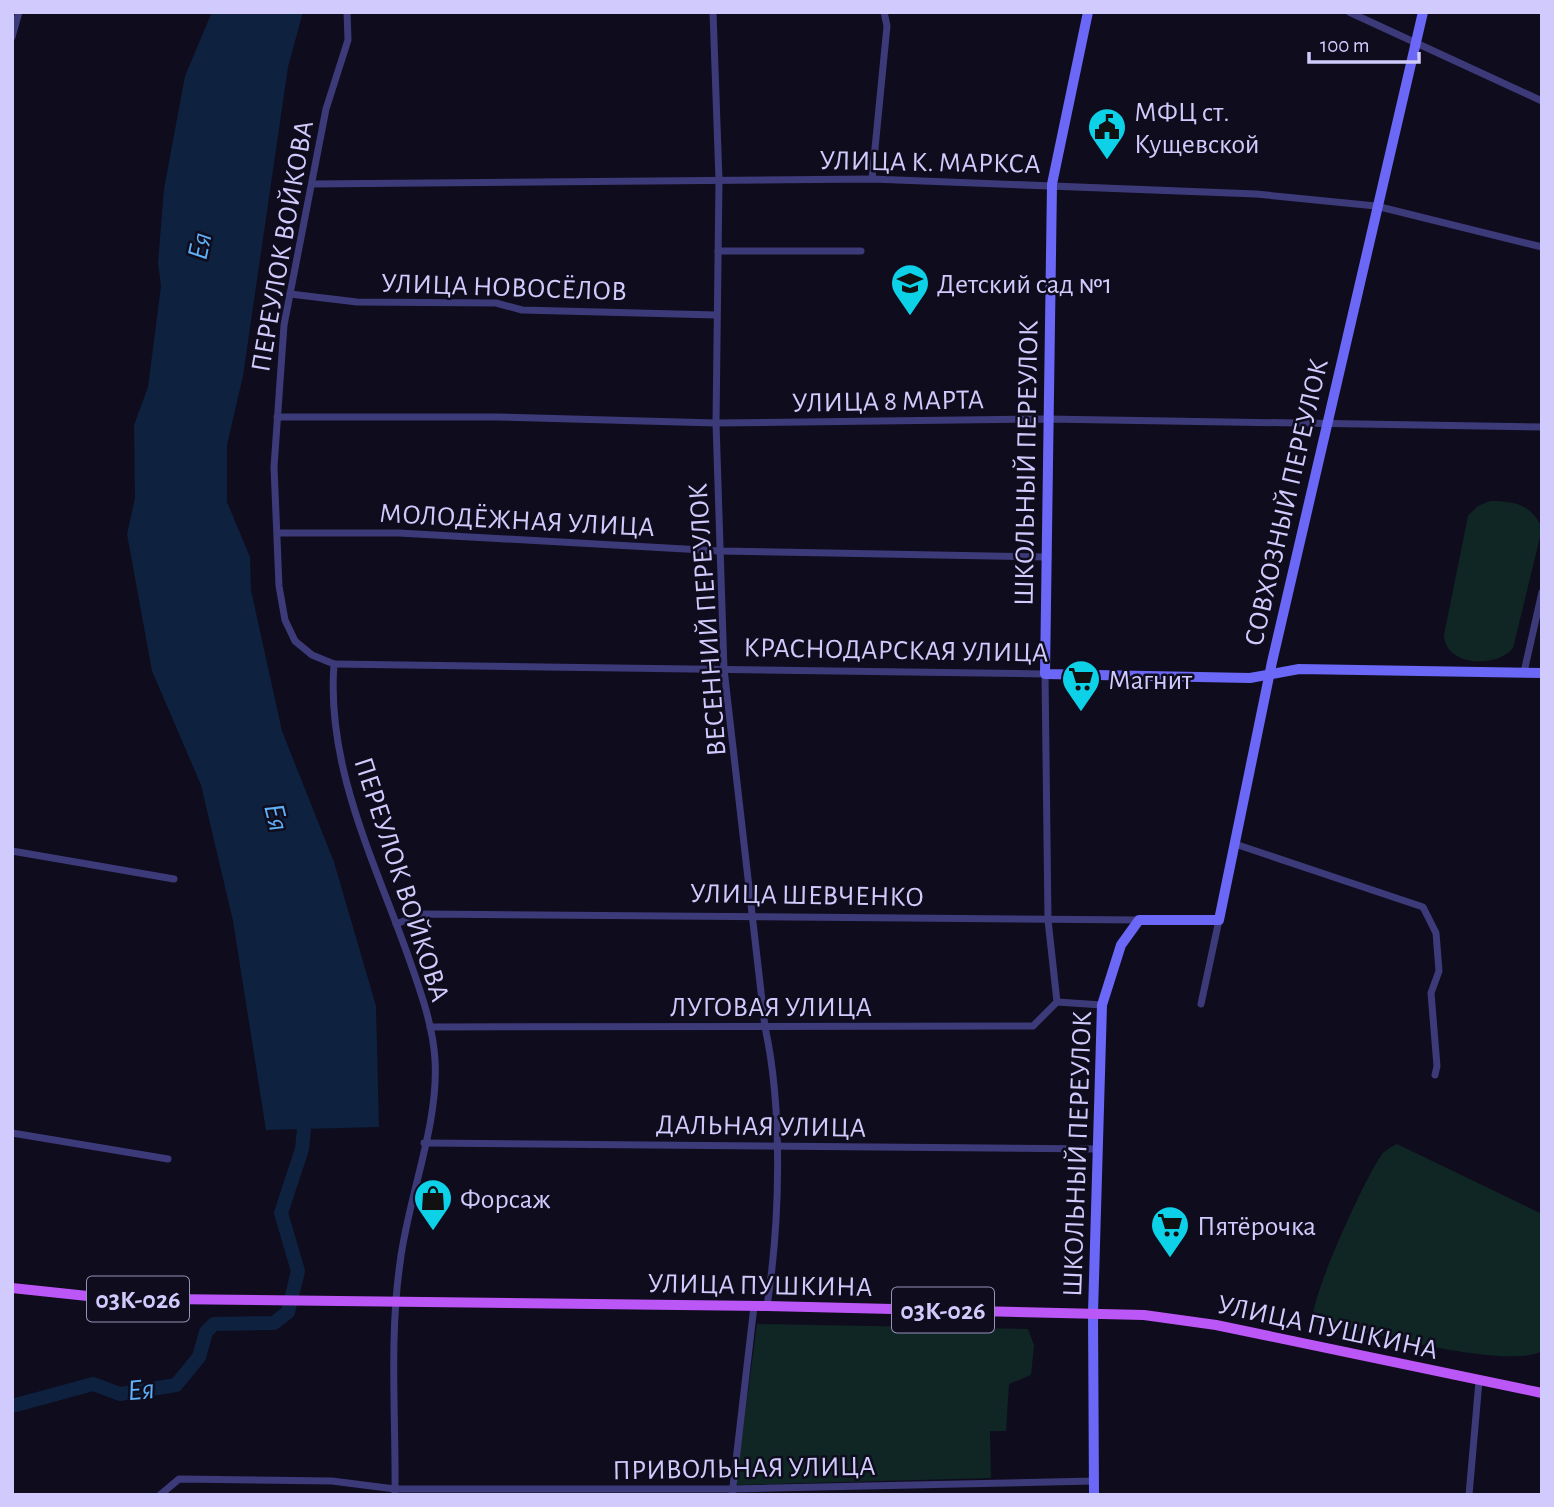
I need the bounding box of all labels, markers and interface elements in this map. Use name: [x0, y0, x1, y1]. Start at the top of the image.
scale bar: [1309, 21, 1419, 65]
text: 100 m: [1320, 35, 1370, 56]
place label: МФЦ ст. Кущевской: [1134, 99, 1260, 159]
public building icon: МФЦ ст. Кущевской: [1086, 106, 1128, 161]
street label: ПЕРЕУЛОК ВОЙКОВА: [246, 118, 319, 374]
street label: УЛИЦА К. МАРКСА: [819, 147, 1041, 179]
water label: Ея: [182, 230, 217, 263]
school or university icon: Детский сад №1: [889, 262, 931, 317]
street label: УЛИЦА НОВОСЁЛОВ: [380, 268, 627, 306]
place label: Детский сад №1: [937, 271, 1112, 299]
street label: ШКОЛЬНЫЙ ПЕРЕУЛОК: [1010, 320, 1043, 606]
street label: СОВХОЗНЫЙ ПЕРЕУЛОК: [1239, 356, 1334, 649]
street label: УЛИЦА 8 МАРТА: [792, 386, 984, 418]
street label: ВЕСЕННИЙ ПЕРЕУЛОК: [683, 482, 732, 757]
street label: МОЛОДЁЖНАЯ УЛИЦА: [378, 498, 655, 542]
street label: КРАСНОДАРСКАЯ УЛИЦА: [743, 634, 1049, 668]
supermarket icon: Магнит: [1060, 658, 1102, 713]
place label: Магнит: [1108, 667, 1193, 695]
street label: ПЕРЕУЛОК ВОЙКОВА: [348, 754, 455, 1005]
water label: Ея: [258, 800, 294, 834]
street label: УЛИЦА ШЕВЧЕНКО: [690, 880, 924, 912]
street label: ЛУГОВАЯ УЛИЦА: [670, 994, 872, 1022]
street label: ШКОЛЬНЫЙ ПЕРЕУЛОК: [1058, 1011, 1097, 1298]
street label: ДАЛЬНАЯ УЛИЦА: [656, 1111, 866, 1143]
shop icon: Форсаж: [412, 1177, 454, 1232]
place label: Форсаж: [460, 1186, 551, 1214]
supermarket icon: Пятёрочка: [1149, 1204, 1191, 1259]
place label: Пятёрочка: [1197, 1213, 1316, 1241]
street label: УЛИЦА ПУШКИНА: [647, 1270, 873, 1302]
road number: 03К-026: [87, 1276, 189, 1322]
road number: 03К-026: [892, 1288, 994, 1332]
street label: УЛИЦА ПУШКИНА: [1215, 1291, 1440, 1365]
water label: Ея: [126, 1374, 156, 1406]
street label: ПРИВОЛЬНАЯ УЛИЦА: [612, 1453, 876, 1485]

